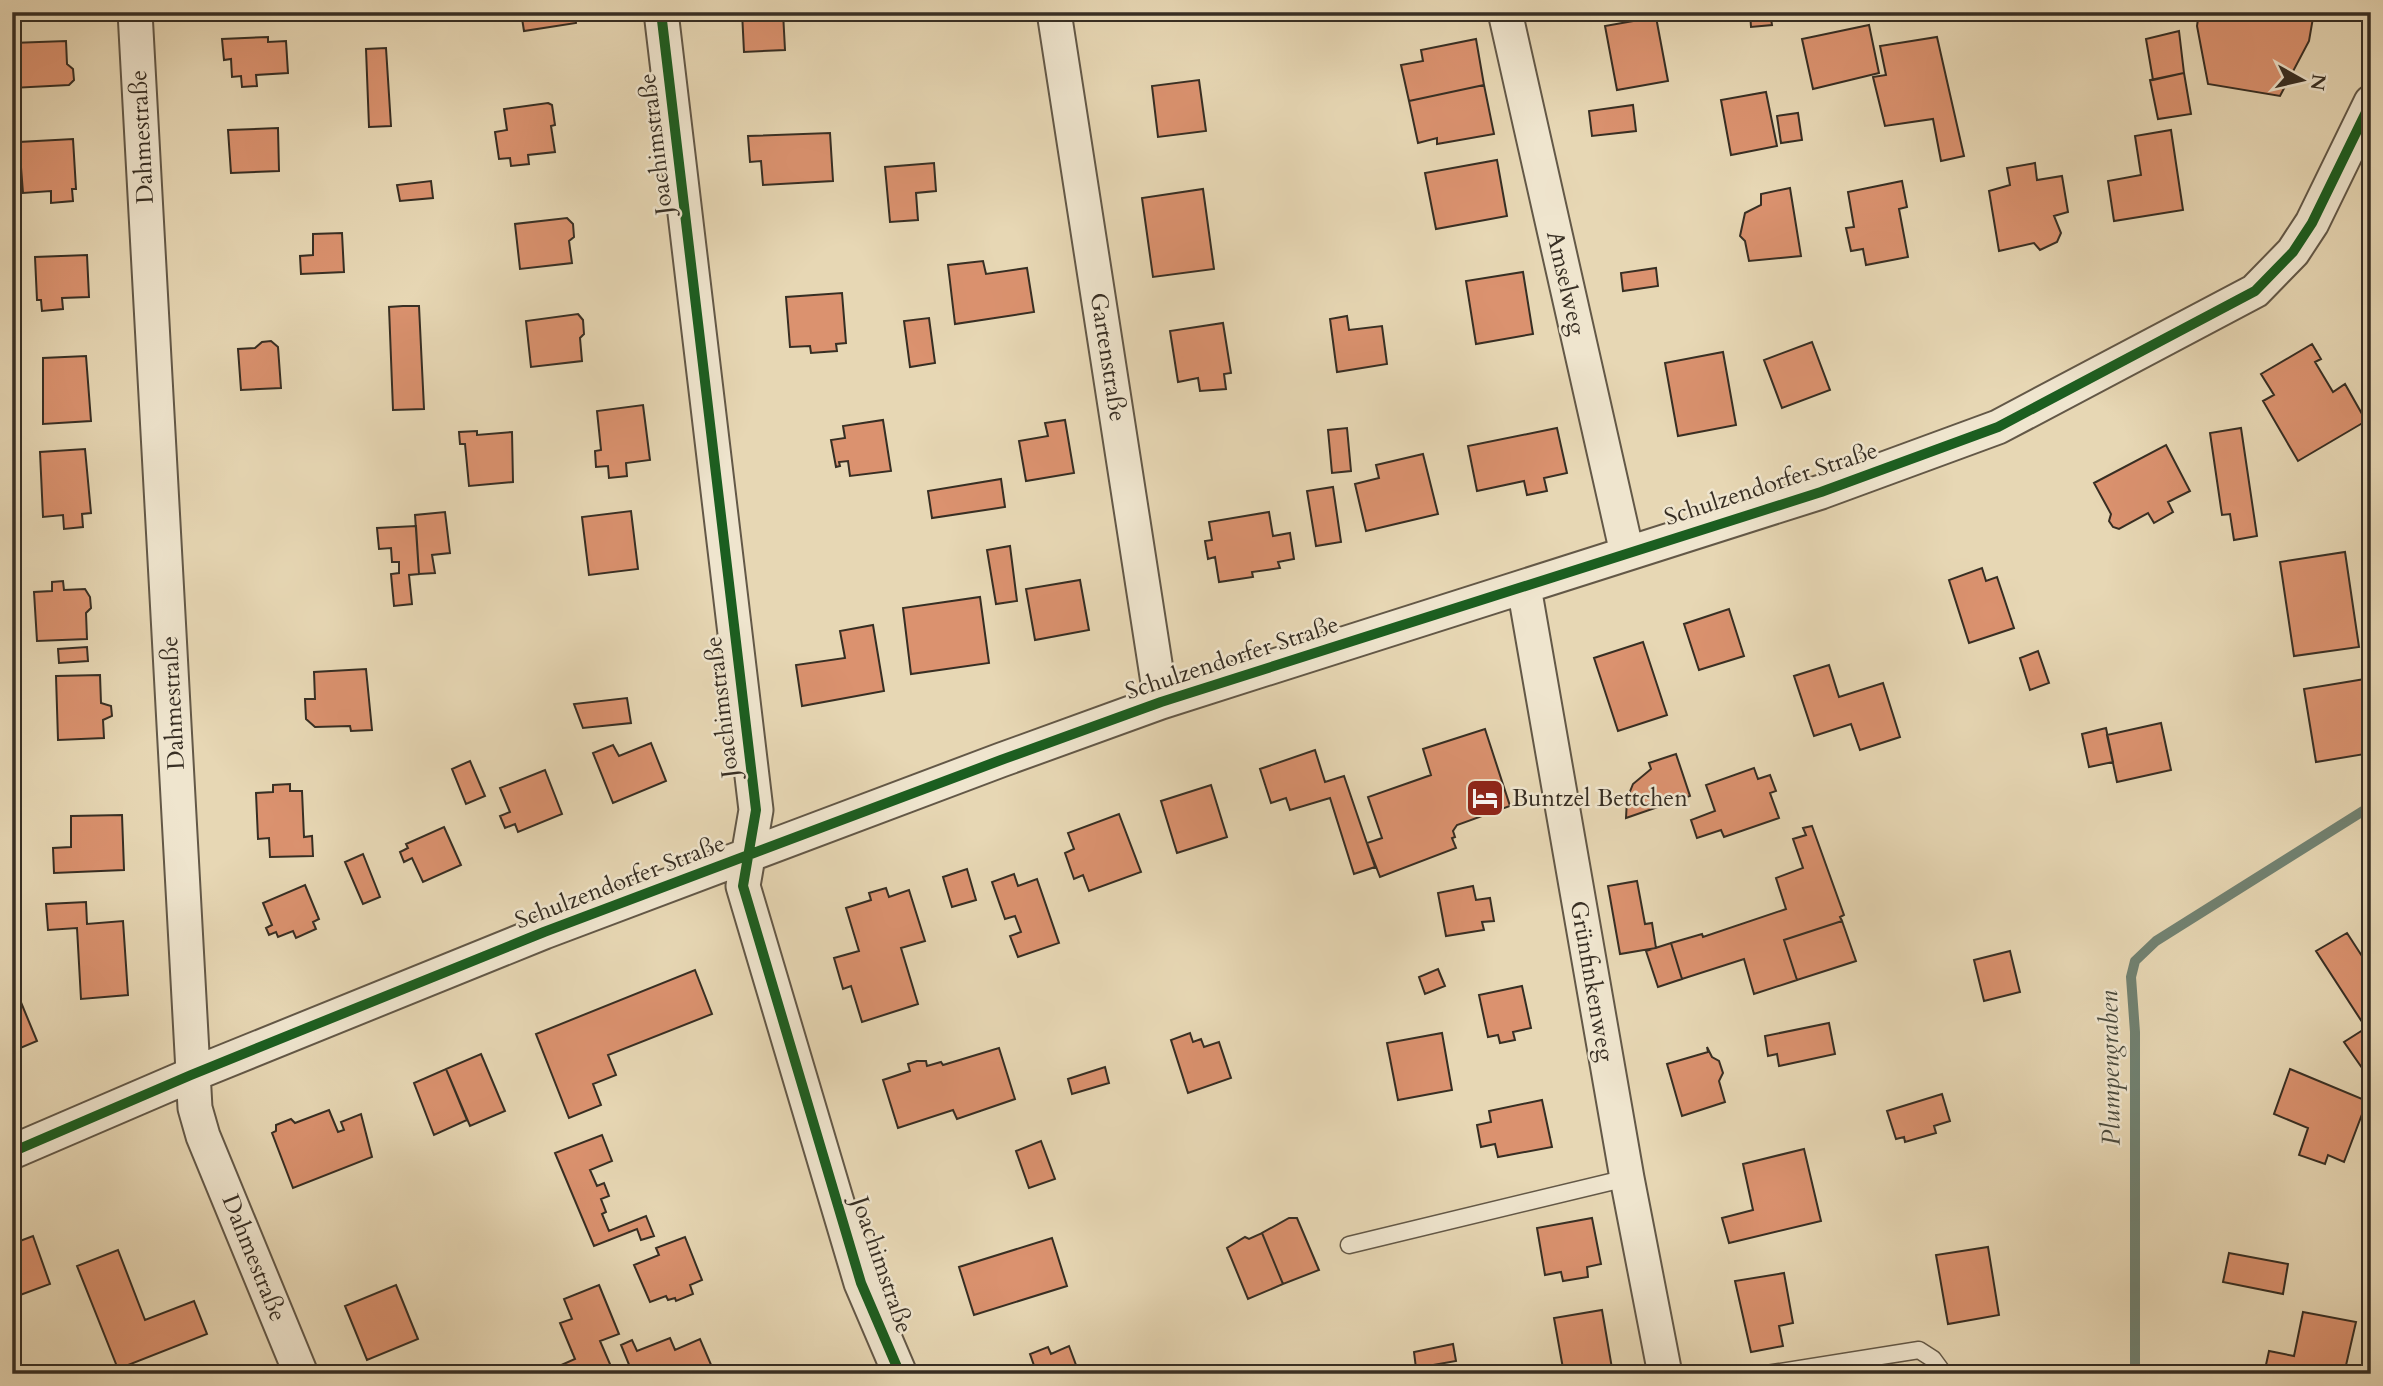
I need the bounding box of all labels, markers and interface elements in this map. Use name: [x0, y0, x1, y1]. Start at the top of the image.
north arrow: [2268, 46, 2338, 116]
street label: Dahmestraße: [122, 69, 162, 205]
street label: Joachimstraße: [631, 71, 681, 220]
text: N: [2304, 72, 2332, 93]
street label: Amselweg: [1538, 228, 1594, 339]
street label: Gartenstraße: [1082, 290, 1134, 424]
street label: Schulzendorfer Straße: [1660, 434, 1882, 534]
street label: Schulzendorfer Straße: [1121, 608, 1343, 708]
street label: Joachimstraße: [697, 634, 747, 783]
street label: Dahmestraße: [153, 635, 193, 771]
hotel icon: Buntzel Bettchen: [1464, 777, 1506, 819]
place label: Buntzel Bettchen: [1512, 782, 1688, 815]
street label: Schulzendorfer Straße: [510, 827, 730, 937]
street label: Grünfinkenweg: [1562, 898, 1622, 1065]
water label: Plumpengraben: [2091, 990, 2129, 1146]
street label: Joachimstraße: [842, 1189, 921, 1338]
street label: Dahmestraße: [214, 1190, 294, 1326]

